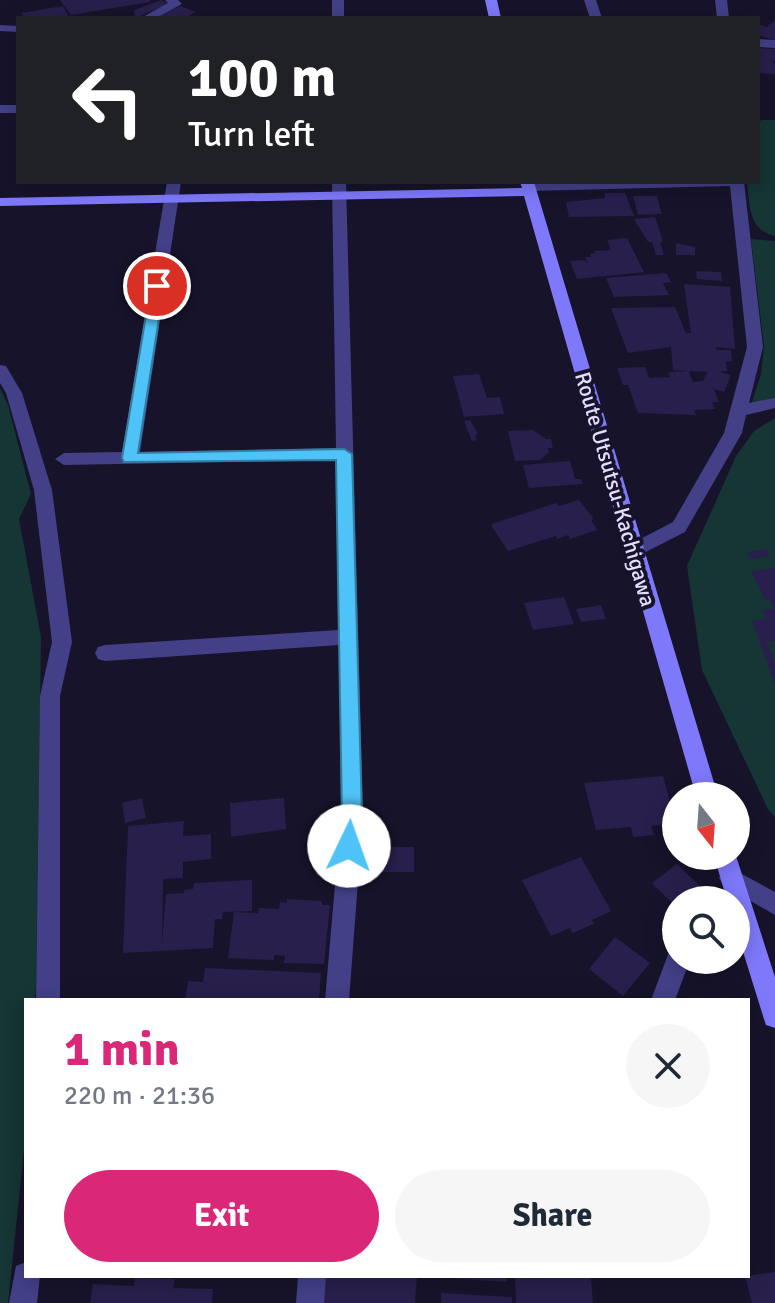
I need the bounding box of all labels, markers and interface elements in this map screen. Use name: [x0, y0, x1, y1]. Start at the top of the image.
text: 100 m: [188, 43, 336, 112]
icon: left: [56, 48, 160, 152]
text: Turn left: [188, 112, 315, 157]
pin: [123, 252, 191, 320]
icon: arrive: [135, 264, 179, 308]
street label: Route Utsutsu-Kachigawa: [569, 369, 662, 610]
north arrow: [662, 782, 750, 870]
map controls: [662, 782, 750, 974]
position arrow: [307, 804, 391, 888]
button: search: [662, 886, 750, 974]
text: 1 min: [64, 1020, 180, 1079]
button: close: [626, 1024, 710, 1108]
text: 220 m · 21:36: [64, 1080, 215, 1112]
button: Exit: [64, 1170, 379, 1262]
button: Share: [395, 1170, 710, 1262]

